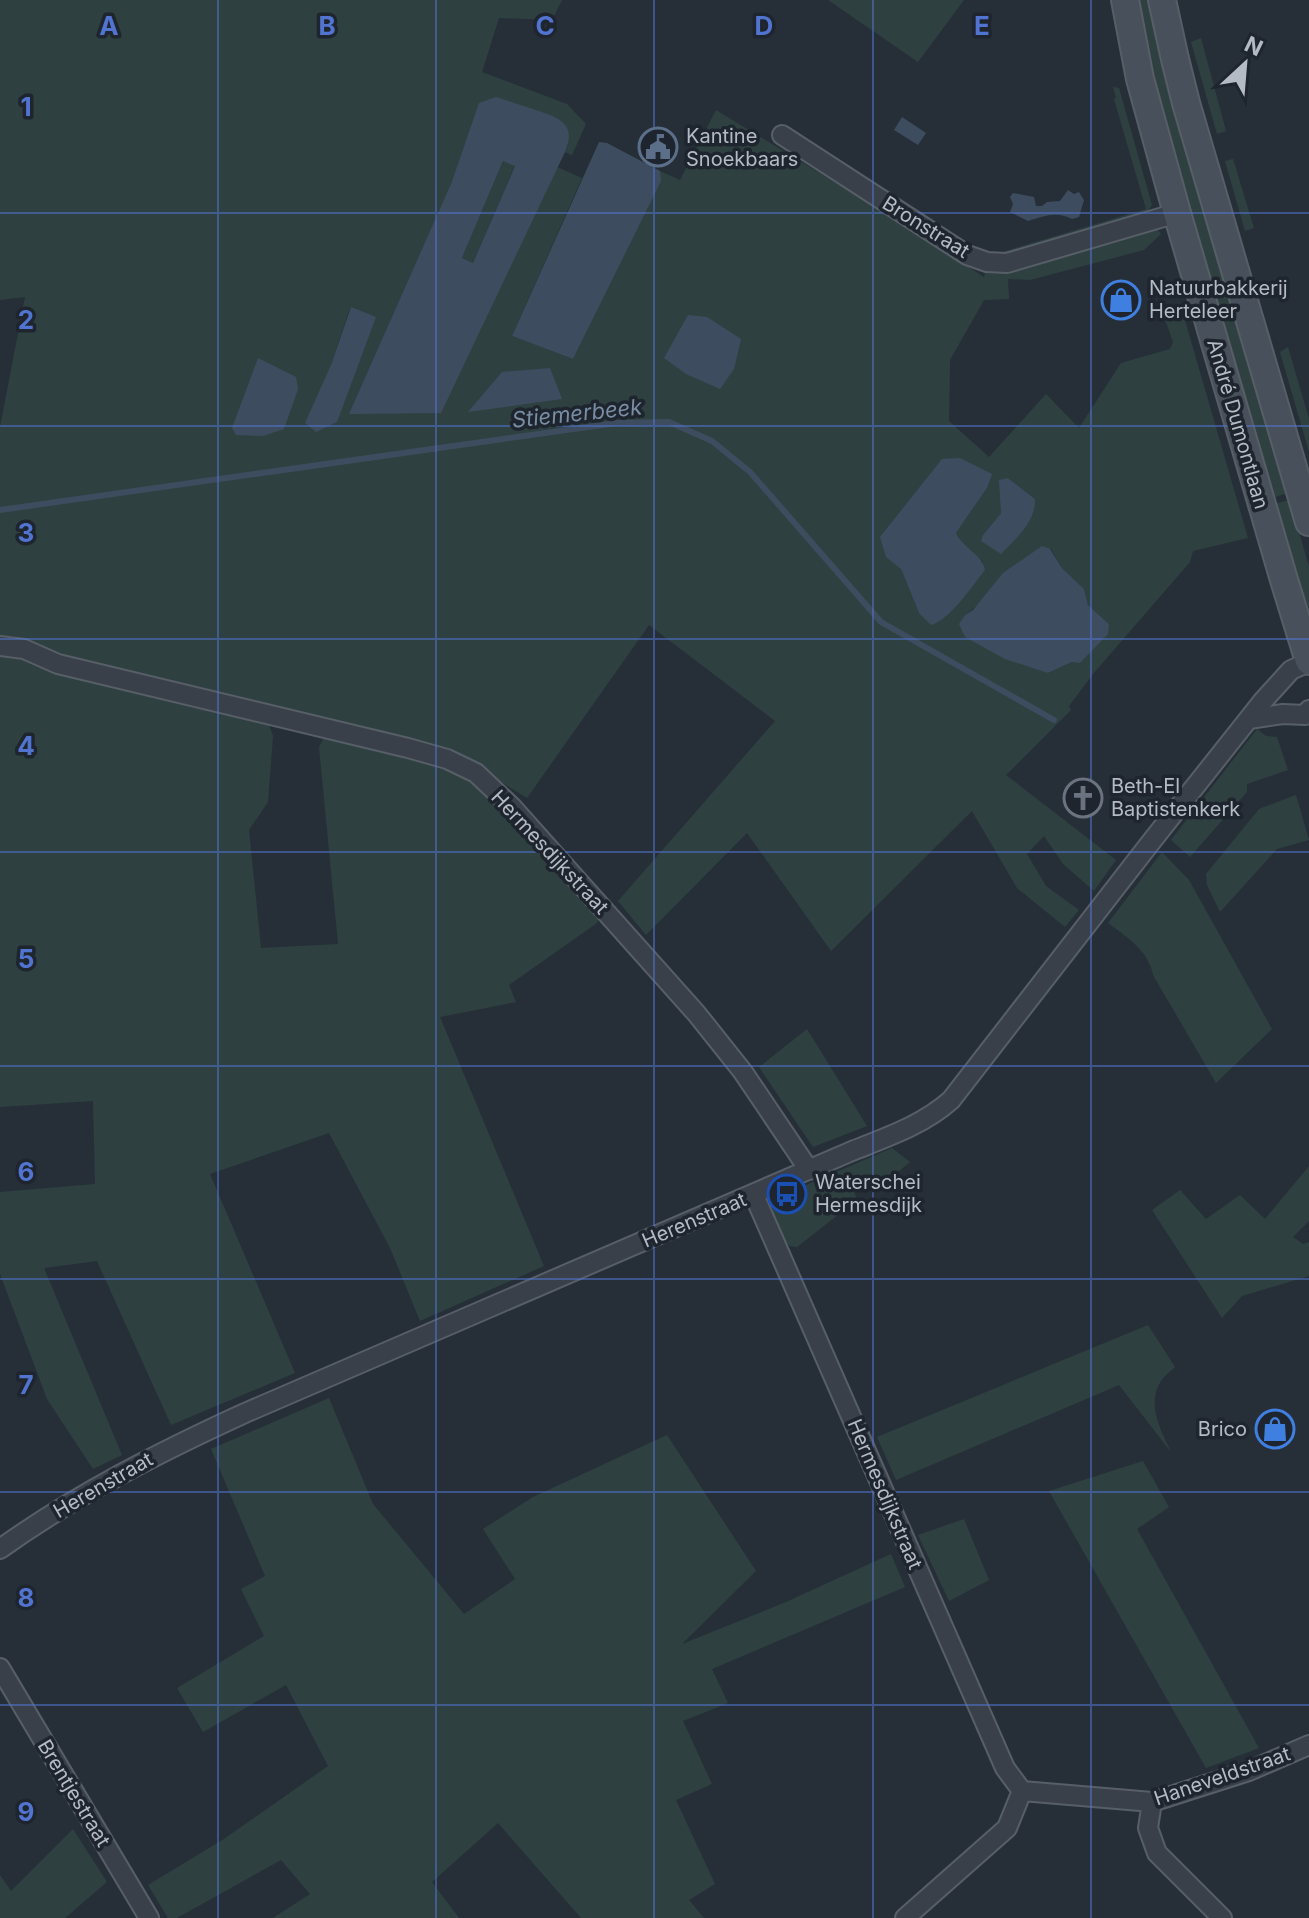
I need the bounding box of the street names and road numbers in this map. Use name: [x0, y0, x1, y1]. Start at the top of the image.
street label: Bronstraat: [878, 191, 974, 263]
street label: André Dumontlaan: [1202, 336, 1274, 512]
street label: Hermesdijkstraat: [486, 785, 614, 919]
street label: Herenstraat: [638, 1187, 750, 1253]
street label: Hermesdijkstraat: [843, 1415, 928, 1573]
street label: Herenstraat: [49, 1447, 157, 1523]
street label: Brentjestraat: [33, 1735, 116, 1851]
street label: Haneveldstraat: [1151, 1741, 1294, 1811]

